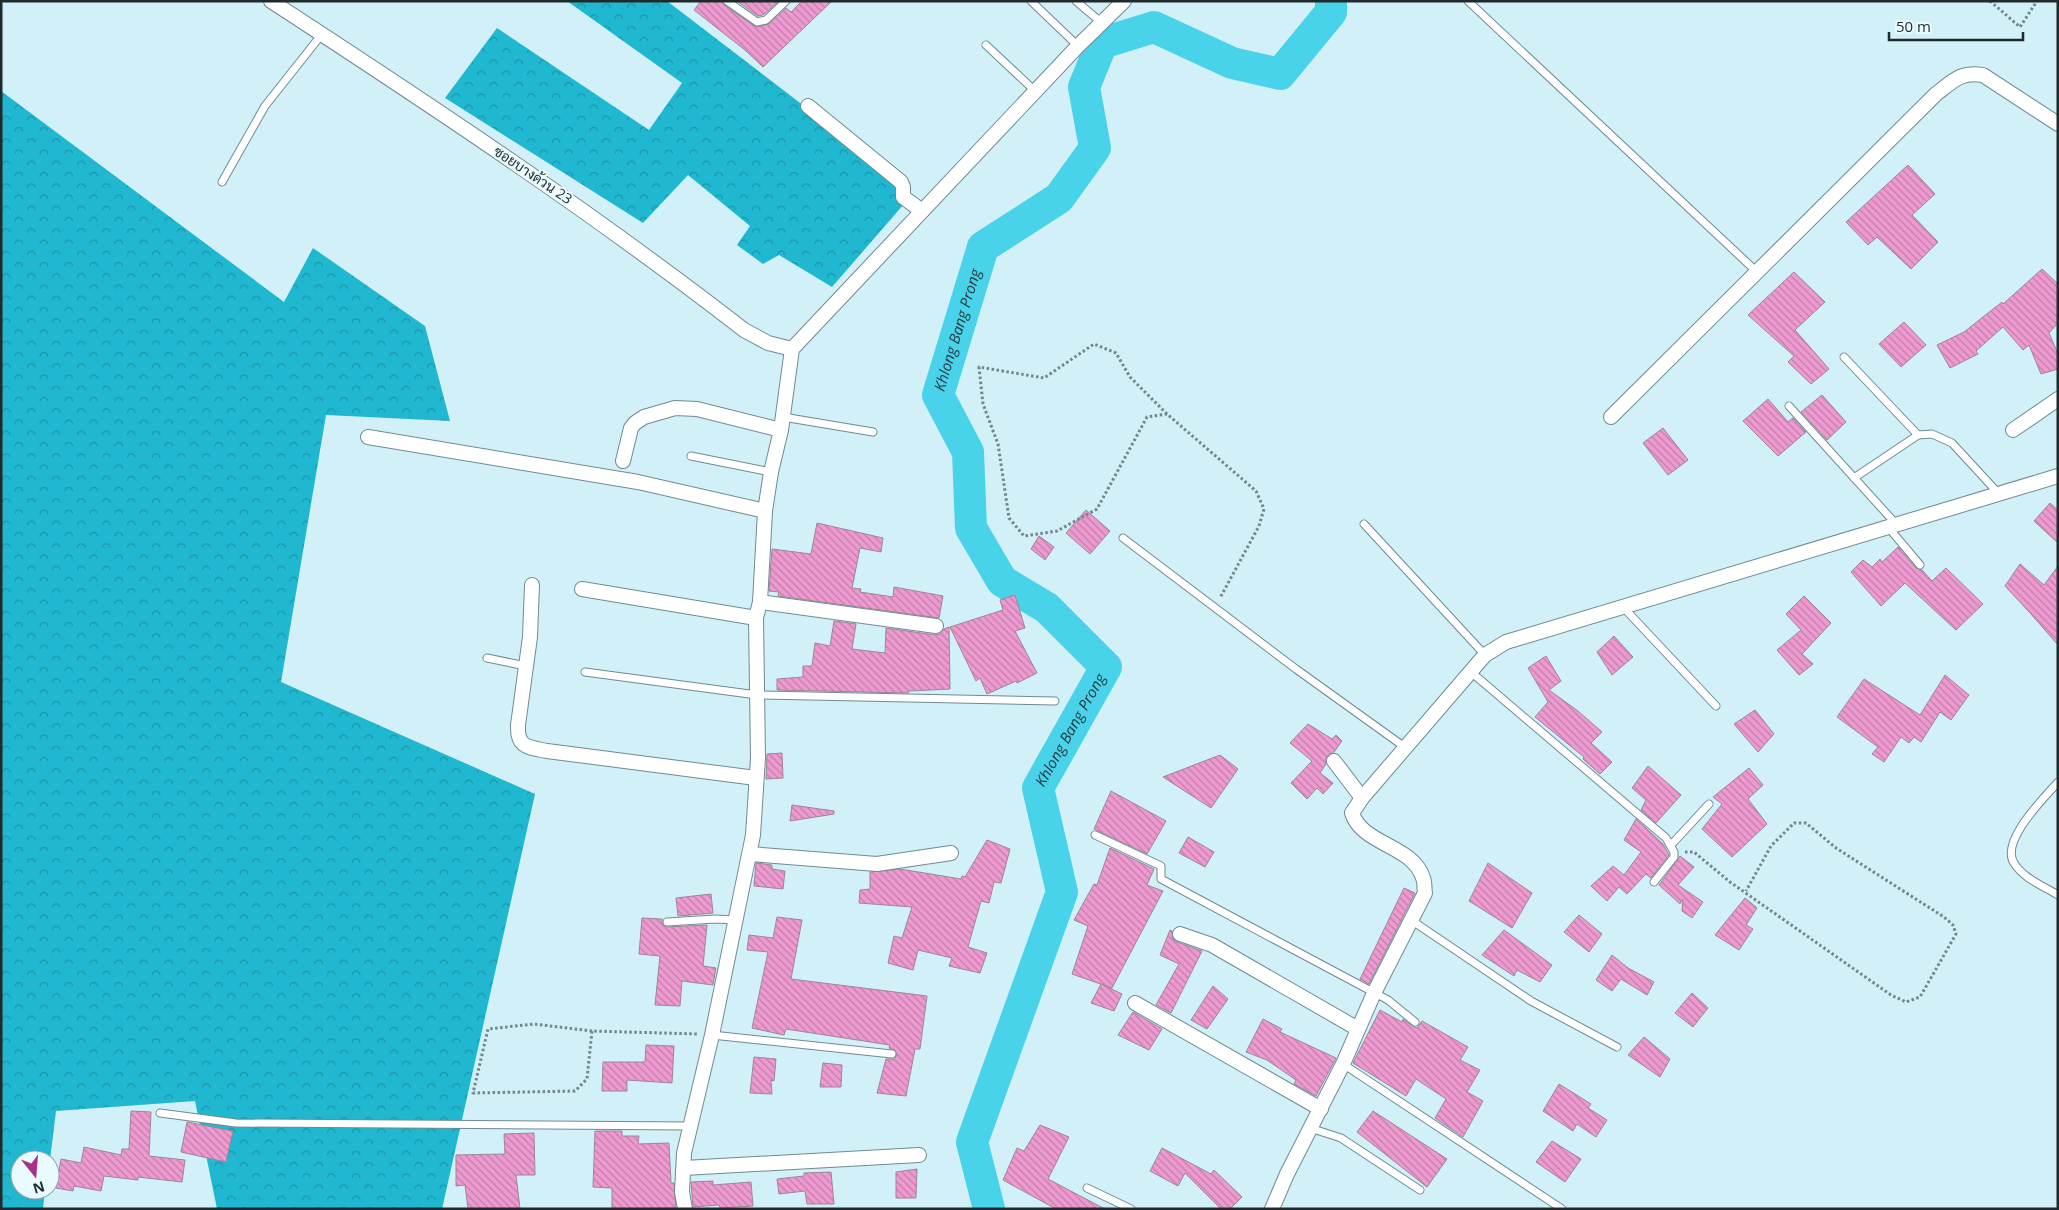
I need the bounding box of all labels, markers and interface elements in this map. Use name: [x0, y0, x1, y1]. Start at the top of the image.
scale bar: [1889, 10, 2023, 42]
text: 50 m: [1896, 16, 1931, 36]
street label: ซอยบางด้วน 23: [490, 141, 576, 208]
water label: Khlong Bang Prong: [929, 265, 985, 393]
water label: Khlong Bang Prong: [1030, 668, 1110, 790]
north arrow: [10, 1150, 60, 1200]
text: N: [31, 1177, 47, 1199]

